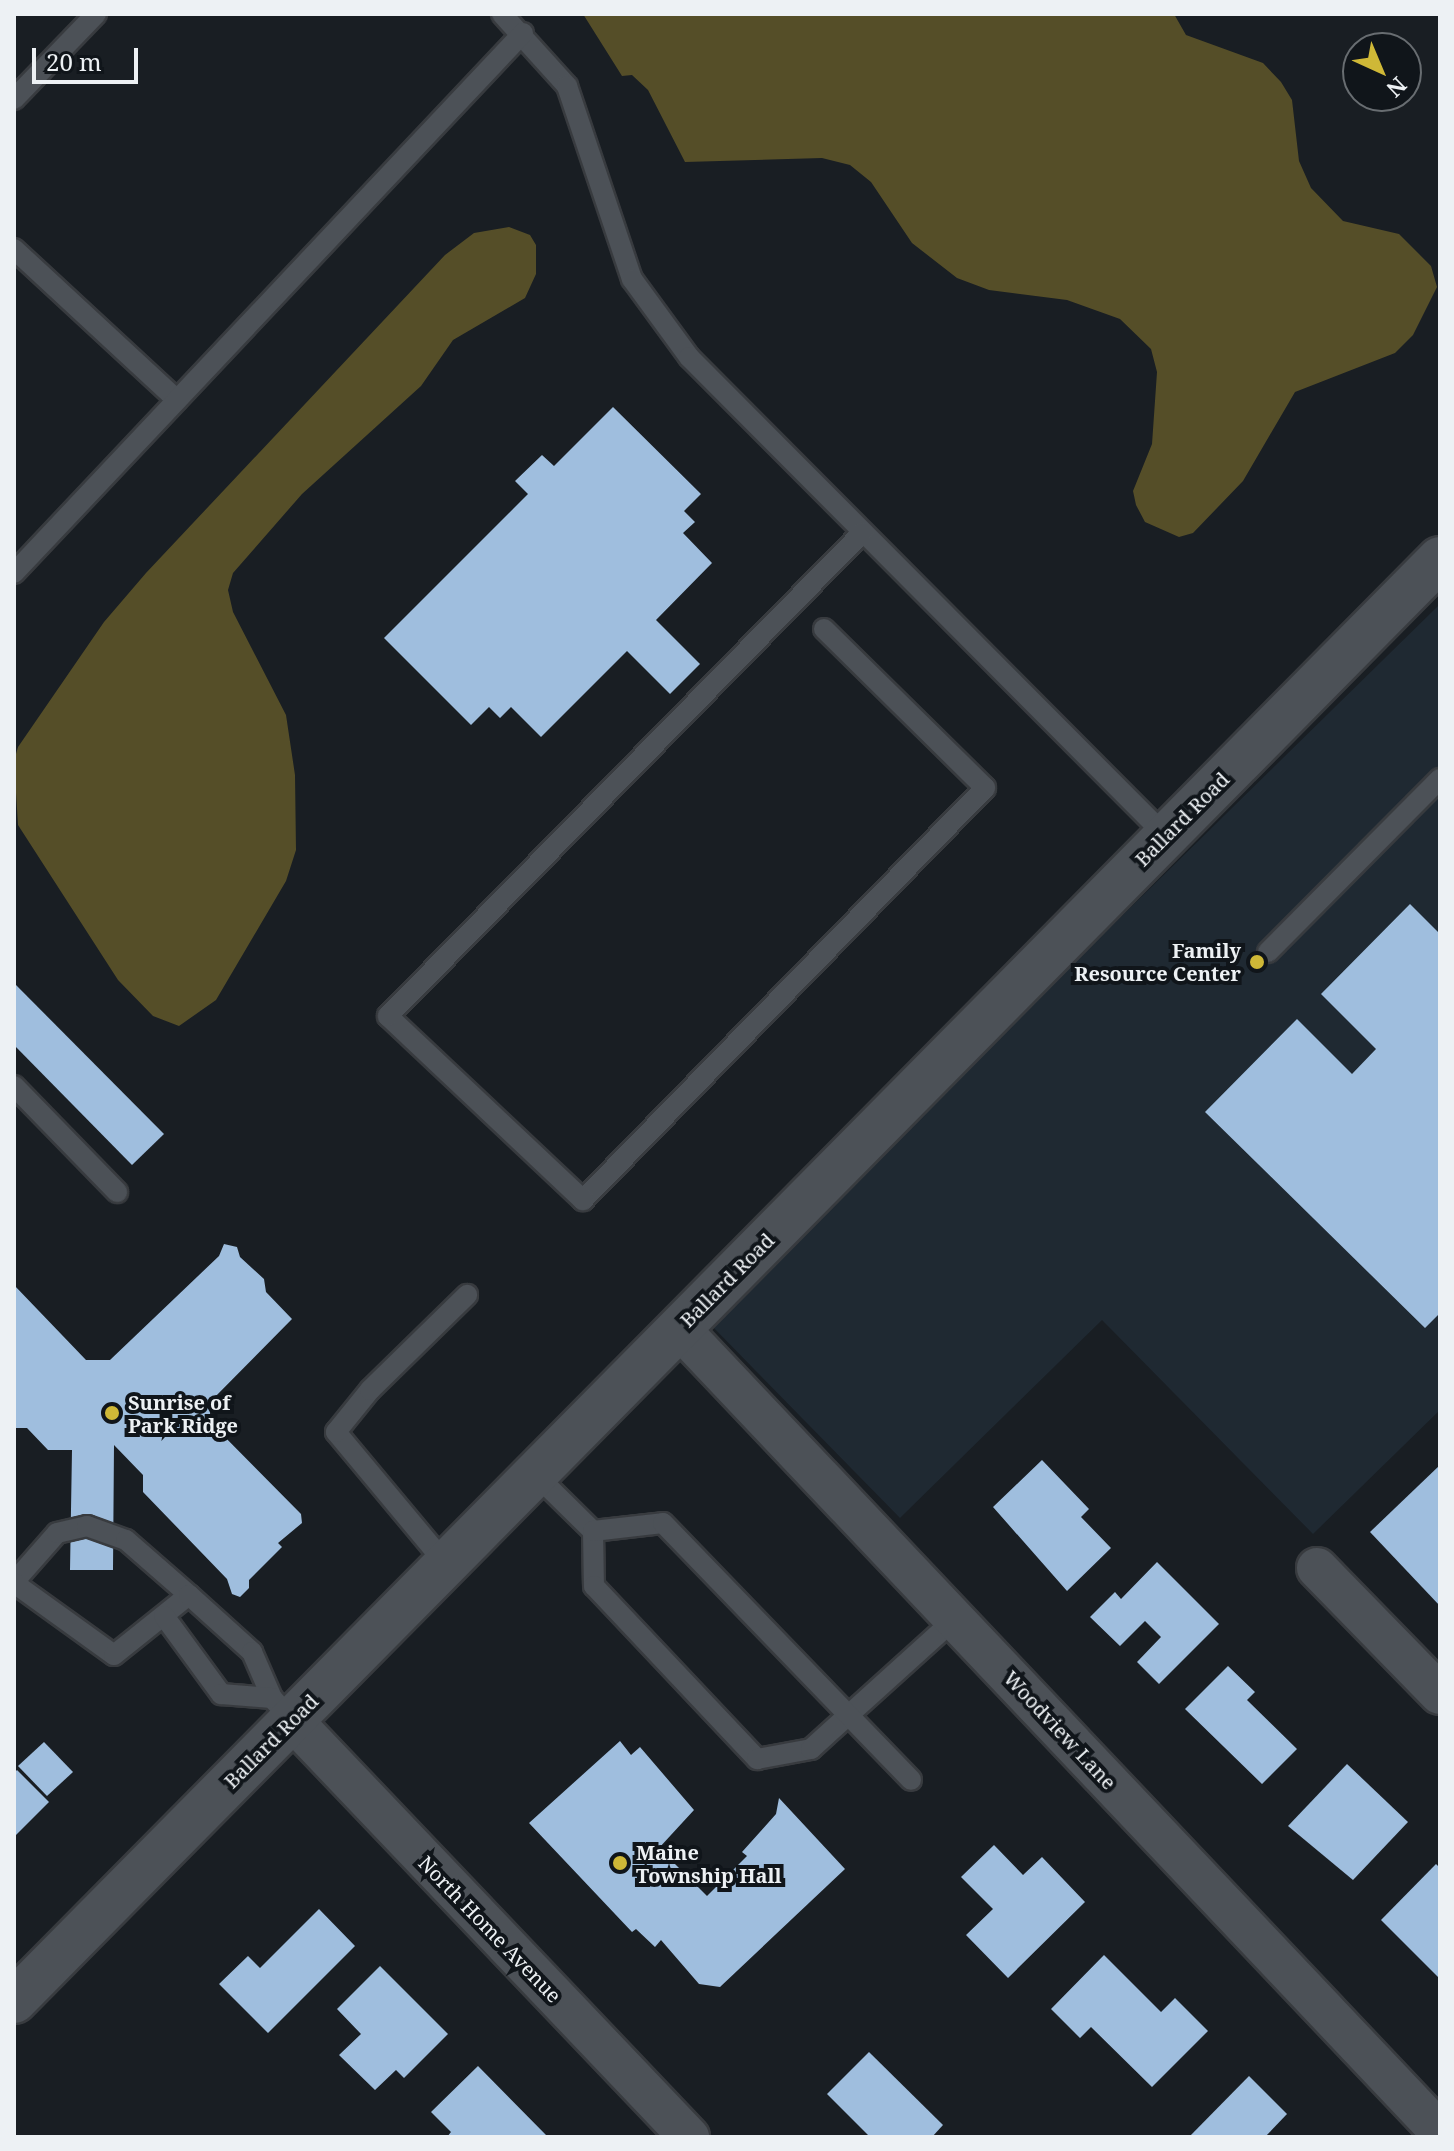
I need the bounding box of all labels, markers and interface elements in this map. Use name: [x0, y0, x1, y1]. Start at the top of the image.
scale bar: [36, 32, 142, 82]
north arrow: [1342, 32, 1422, 112]
text: 20 m: [46, 45, 102, 78]
text: N: [1381, 71, 1414, 105]
street label: Ballard Road: [1130, 767, 1234, 871]
place label: Family Resource Center: [1074, 938, 1241, 985]
marker: Family Resource Center: [1248, 953, 1266, 971]
street label: Ballard Road: [675, 1228, 779, 1332]
place label: Sunrise of Park Ridge: [128, 1390, 238, 1437]
marker: Sunrise of Park Ridge: [103, 1404, 121, 1422]
street label: Woodview Lane: [999, 1666, 1121, 1794]
street label: Ballard Road: [219, 1689, 323, 1793]
place label: Maine Township Hall: [636, 1840, 782, 1887]
street label: North Home Avenue: [414, 1851, 566, 2007]
marker: Maine Township Hall: [611, 1854, 629, 1872]

